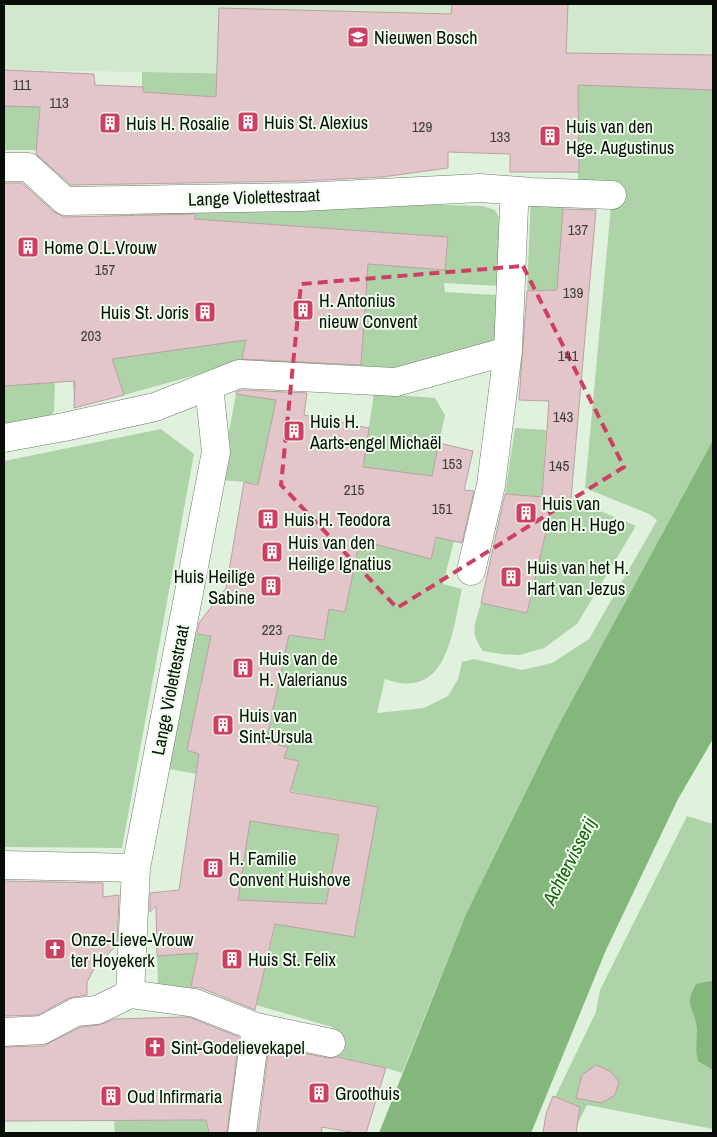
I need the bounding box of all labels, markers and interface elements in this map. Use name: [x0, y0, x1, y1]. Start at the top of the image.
school or university icon: Nieuwen Bosch: [346, 25, 370, 49]
place label: Nieuwen Bosch: [374, 25, 477, 50]
house number: 111: [13, 74, 32, 95]
house number: 113: [49, 92, 69, 113]
building icon: Huis St. Alexius: [236, 110, 260, 134]
place label: Huis St. Alexius: [264, 110, 368, 135]
building icon: Huis H. Rosalie: [98, 111, 122, 135]
place label: Huis H. Rosalie: [126, 111, 229, 136]
place label: Huis van den Hge. Augustinus: [566, 114, 674, 160]
house number: 129: [412, 116, 432, 137]
building icon: Huis van den Hge. Augustinus: [538, 124, 562, 148]
house number: 133: [490, 126, 510, 147]
street label: Lange Violettestraat: [188, 182, 320, 212]
house number: 137: [568, 219, 588, 240]
building icon: Home O.L.Vrouw: [16, 235, 40, 259]
place label: Home O.L.Vrouw: [44, 235, 157, 260]
house number: 157: [95, 259, 115, 280]
house number: 139: [563, 282, 583, 303]
place label: H. Antonius nieuw Convent: [319, 288, 417, 334]
building icon: H. Antonius nieuw Convent: [291, 298, 315, 322]
place label: Huis St. Joris: [100, 300, 189, 325]
building icon: Huis St. Joris: [193, 300, 217, 324]
house number: 203: [81, 325, 101, 346]
house number: 141: [558, 345, 578, 366]
house number: 143: [553, 406, 573, 427]
place label: Huis H. Aarts-engel Michaël: [309, 409, 441, 455]
building icon: Huis H. Aarts-engel Michaël: [282, 419, 306, 443]
house number: 153: [442, 453, 462, 474]
house number: 145: [549, 455, 569, 476]
house number: 215: [344, 479, 364, 500]
place label: Huis van den H. Hugo: [542, 491, 625, 537]
house number: 151: [432, 498, 452, 519]
building icon: Huis van den H. Hugo: [514, 501, 538, 525]
building icon: Huis H. Teodora: [256, 507, 280, 531]
place label: Huis H. Teodora: [284, 507, 390, 532]
place label: Huis van den Heilige Ignatius: [288, 530, 391, 576]
building icon: Huis van den Heilige Ignatius: [260, 540, 284, 564]
place label: Huis van het H. Hart van Jezus: [527, 555, 629, 601]
place label: Huis Heilige Sabine: [174, 564, 255, 610]
building icon: Huis van het H. Hart van Jezus: [499, 565, 523, 589]
building icon: Huis Heilige Sabine: [259, 574, 283, 598]
house number: 223: [262, 619, 282, 640]
street label: Lange Violettestraat: [145, 623, 195, 757]
place label: Huis van de H. Valerianus: [259, 646, 347, 692]
building icon: Huis van de H. Valerianus: [231, 656, 255, 680]
place label: Huis van Sint-Ursula: [239, 703, 313, 749]
building icon: Huis van Sint-Ursula: [211, 713, 235, 737]
water label: Achtervisserij: [536, 813, 602, 910]
place label: H. Familie Convent Huishove: [229, 846, 350, 892]
building icon: H. Familie Convent Huishove: [201, 856, 225, 880]
place label: Onze-Lieve-Vrouw ter Hoyekerk: [71, 927, 194, 973]
church icon: Onze-Lieve-Vrouw ter Hoyekerk: [43, 937, 67, 961]
building icon: Huis St. Felix: [220, 947, 244, 971]
place label: Huis St. Felix: [248, 947, 336, 972]
church icon: Sint-Godelievekapel: [143, 1035, 167, 1059]
place label: Sint-Godelievekapel: [171, 1035, 305, 1060]
building icon: Groothuis: [307, 1081, 331, 1105]
place label: Groothuis: [335, 1081, 400, 1106]
building icon: Oud Infirmaria: [99, 1084, 123, 1108]
place label: Oud Infirmaria: [127, 1084, 222, 1109]

